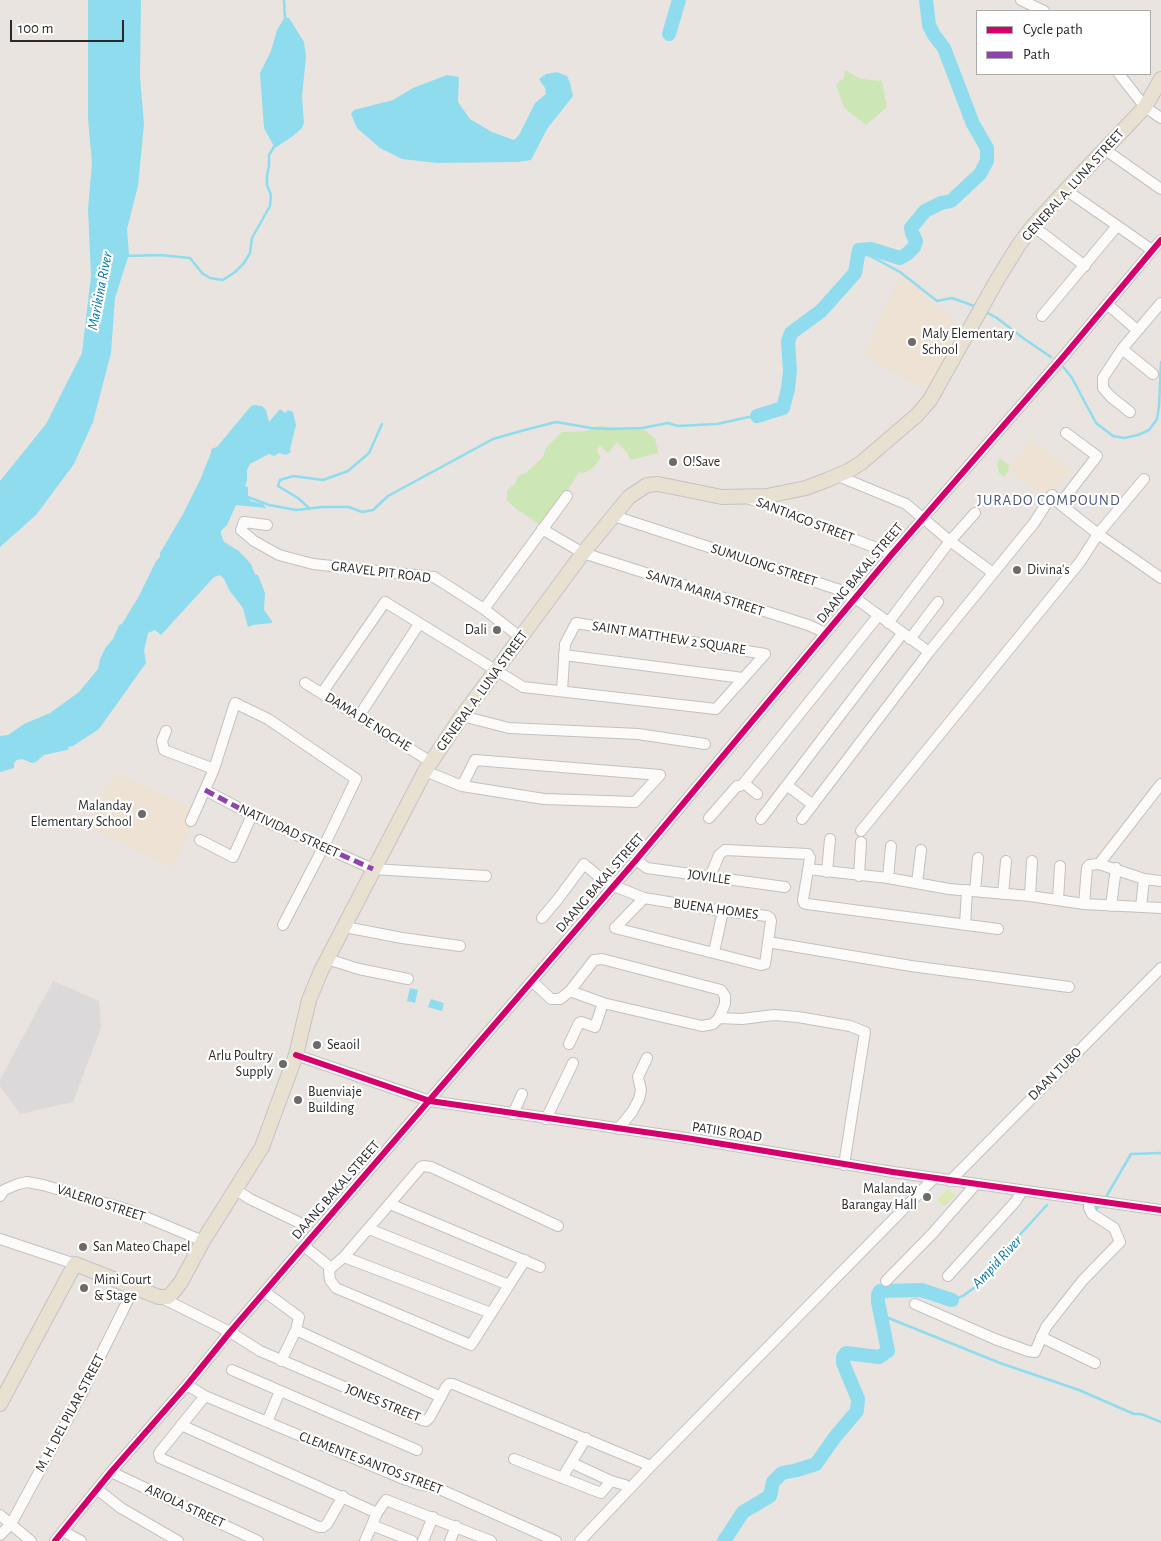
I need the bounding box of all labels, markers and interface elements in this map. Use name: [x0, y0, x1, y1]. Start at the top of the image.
scale bar: [12, 10, 126, 42]
legend: [976, 10, 1151, 75]
text: 100 m: [18, 21, 53, 36]
text: Cycle path: [1023, 22, 1083, 37]
text: Path: [1023, 47, 1050, 62]
street label: GENERAL A. LUNA STREET: [1018, 126, 1128, 244]
water label: Marikina River: [84, 250, 116, 332]
place label: Maly Elementary School: [922, 326, 1014, 358]
marker: Maly Elementary School: [906, 336, 918, 348]
place label: O!Save: [683, 454, 720, 470]
marker: O!Save: [667, 456, 679, 468]
district label: JURADO COMPOUND: [975, 491, 1123, 509]
street label: SANTIAGO STREET: [754, 494, 856, 546]
street label: DAANG BAKAL STREET: [813, 519, 907, 627]
street label: SUMULONG STREET: [709, 540, 819, 590]
street label: GRAVEL PIT ROAD: [330, 558, 432, 586]
place label: Divina's: [1027, 562, 1070, 578]
marker: Divina's: [1011, 564, 1023, 576]
street label: SANTA MARIA STREET: [644, 566, 766, 620]
street label: SAINT MATTHEW 2 SQUARE: [591, 618, 747, 658]
place label: Dali: [465, 622, 487, 638]
marker: Dali: [491, 624, 503, 636]
street label: GENERAL A. LUNA STREET: [433, 627, 531, 755]
street label: DAMA DE NOCHE: [322, 689, 414, 755]
place label: Malanday Elementary School: [31, 798, 132, 830]
street label: NATIVIDAD STREET: [236, 800, 342, 862]
marker: Malanday Elementary School: [136, 808, 148, 820]
street label: DAANG BAKAL STREET: [552, 830, 648, 936]
street label: JOVILLE: [687, 866, 731, 888]
street label: BUENA HOMES: [672, 895, 760, 923]
place label: Seaoil: [327, 1037, 360, 1053]
marker: Seaoil: [311, 1039, 323, 1051]
street label: DAAN TUBO: [1025, 1044, 1085, 1104]
place label: Arlu Poultry Supply: [208, 1048, 273, 1080]
marker: Arlu Poultry Supply: [277, 1058, 289, 1070]
place label: Buenviaje Building: [308, 1084, 362, 1116]
marker: Buenviaje Building: [292, 1094, 304, 1106]
street label: PATIIS ROAD: [691, 1118, 763, 1146]
street label: DAANG BAKAL STREET: [288, 1137, 384, 1243]
street label: VALERIO STREET: [55, 1181, 147, 1225]
place label: Malanday Barangay Hall: [841, 1181, 917, 1214]
marker: Malanday Barangay Hall: [921, 1191, 933, 1203]
water label: Ampid River: [968, 1232, 1026, 1292]
place label: San Mateo Chapel: [93, 1239, 191, 1255]
marker: San Mateo Chapel: [77, 1241, 89, 1253]
place label: Mini Court & Stage: [94, 1272, 151, 1304]
marker: Mini Court & Stage: [78, 1282, 90, 1294]
street label: M. H. DEL PILAR STREET: [32, 1351, 108, 1475]
street label: JONES STREET: [343, 1380, 423, 1426]
street label: CLEMENTE SANTOS STREET: [297, 1428, 445, 1498]
street label: ARIOLA STREET: [143, 1480, 227, 1532]

